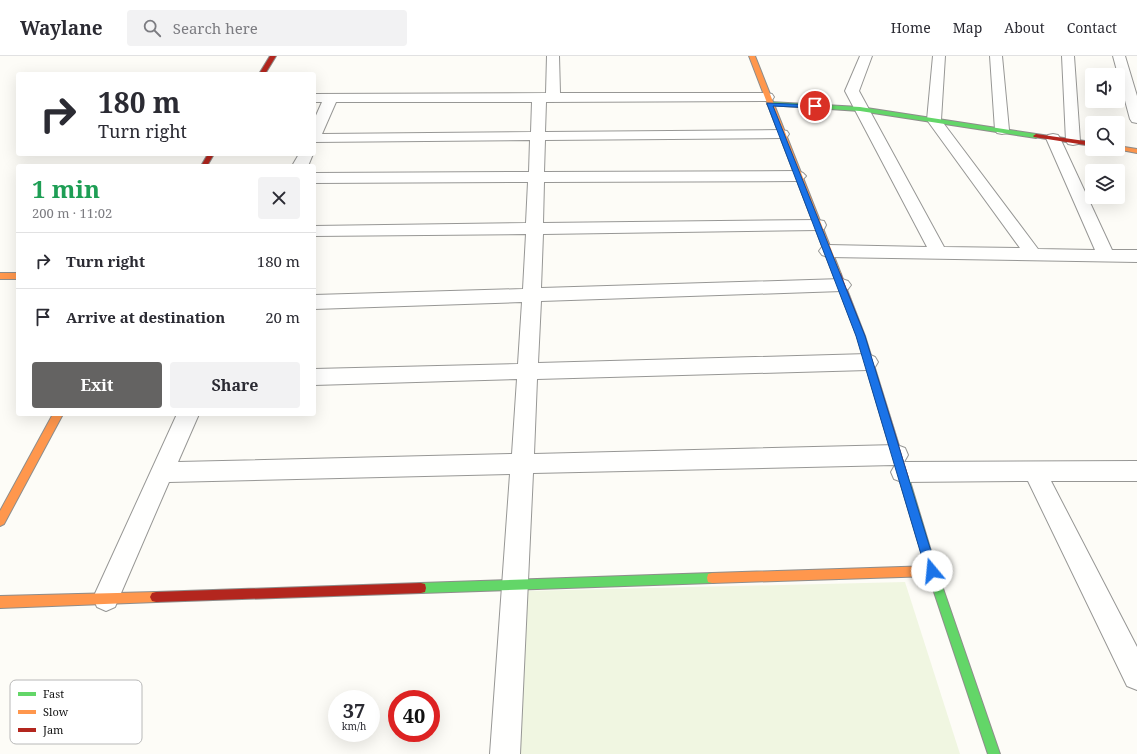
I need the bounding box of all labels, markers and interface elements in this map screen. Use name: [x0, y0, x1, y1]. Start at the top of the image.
search box: [127, 10, 407, 46]
text: Waylane: [20, 15, 103, 41]
icon: search: [141, 17, 163, 39]
text: Search here: [173, 18, 258, 38]
text: Home: [891, 18, 931, 37]
text: Map: [953, 18, 982, 37]
text: About: [1004, 18, 1045, 37]
text: Contact: [1067, 18, 1117, 37]
map controls: [1085, 68, 1125, 204]
button: sound: [1085, 68, 1125, 108]
text: 180 m: [98, 83, 180, 121]
icon: right: [32, 88, 84, 140]
pin: [798, 89, 832, 123]
icon: arrive: [804, 95, 826, 117]
button: search: [1085, 116, 1125, 156]
text: Turn right: [98, 119, 187, 143]
button: layers: [1085, 164, 1125, 204]
text: 1 min: [32, 172, 100, 205]
button: close: [258, 177, 300, 219]
text: 200 m · 11:02: [32, 204, 112, 222]
icon: right: [32, 250, 54, 272]
text: Turn right: [66, 251, 145, 271]
text: 180 m: [257, 251, 300, 271]
icon: arrive: [32, 306, 54, 328]
text: Arrive at destination: [66, 307, 225, 327]
text: 20 m: [265, 307, 300, 327]
button: Exit: [32, 362, 162, 408]
button: Share: [170, 362, 300, 408]
position arrow: [911, 550, 953, 592]
legend: [10, 680, 142, 744]
text: Fast: [43, 686, 64, 701]
speed limit sign: 40: [388, 690, 440, 742]
text: 37: [343, 697, 365, 724]
text: Slow: [43, 704, 69, 719]
text: km/h: [342, 719, 366, 733]
text: Jam: [42, 722, 64, 737]

